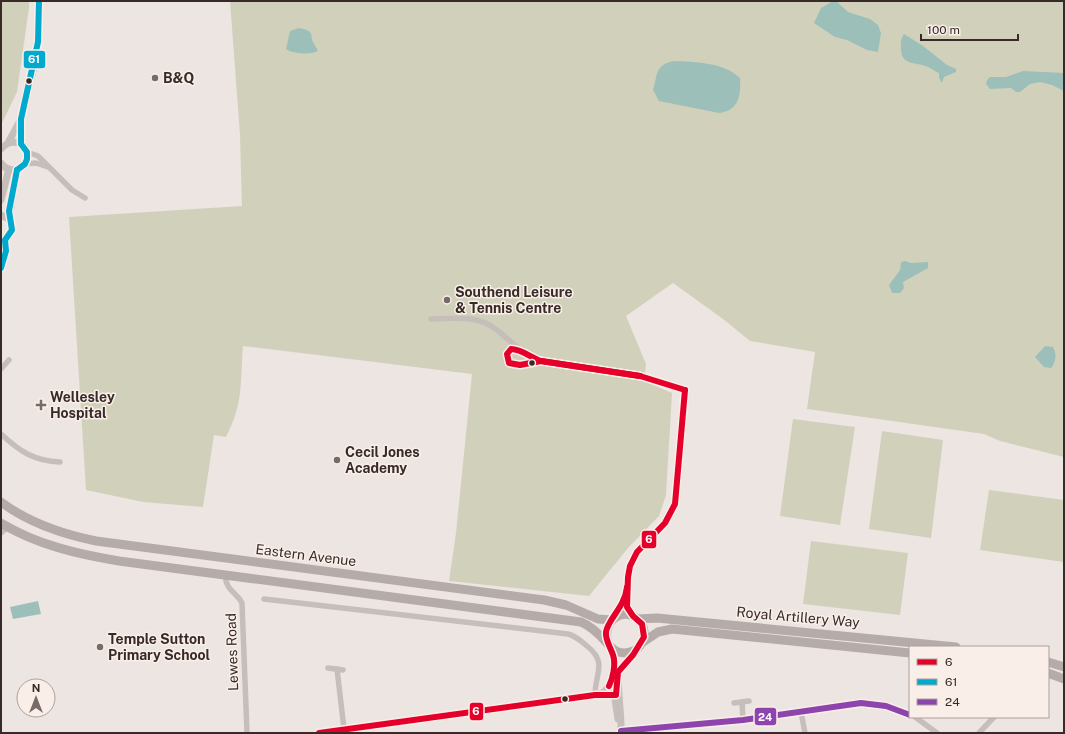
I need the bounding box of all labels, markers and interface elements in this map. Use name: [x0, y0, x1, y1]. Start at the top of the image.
scale bar: [921, 16, 1018, 42]
text: 100 m: [927, 23, 960, 37]
line badge: 61: [23, 50, 46, 69]
text: 61: [28, 53, 40, 65]
place label: B&Q: [163, 70, 194, 86]
marker: B&Q: [150, 73, 160, 83]
unlabelled marker: [24, 76, 34, 86]
place label: Southend Leisure & Tennis Centre: [455, 284, 572, 316]
marker: Southend Leisure & Tennis Centre: [442, 295, 452, 305]
unlabelled marker: [527, 358, 537, 368]
place label: Wellesley Hospital: [50, 389, 115, 421]
marker: Wellesley Hospital: [35, 399, 47, 411]
place label: Cecil Jones Academy: [345, 444, 420, 476]
marker: Cecil Jones Academy: [332, 455, 342, 465]
line badge: 6: [641, 530, 657, 549]
text: 6: [645, 533, 653, 545]
street label: Eastern Avenue: [255, 541, 357, 569]
street label: Royal Artillery Way: [736, 604, 861, 630]
street label: Lewes Road: [223, 613, 241, 691]
place label: Temple Sutton Primary School: [108, 631, 211, 663]
marker: Temple Sutton Primary School: [95, 642, 105, 652]
legend: [909, 646, 1049, 718]
text: 6: [945, 655, 952, 669]
text: 61: [945, 675, 957, 689]
north arrow: [16, 678, 56, 718]
text: N: [32, 682, 40, 694]
unlabelled marker: [560, 694, 570, 704]
text: 24: [945, 695, 960, 709]
line badge: 6: [469, 702, 484, 721]
text: 6: [472, 705, 480, 717]
line badge: 24: [754, 707, 777, 726]
text: 24: [758, 711, 772, 723]

